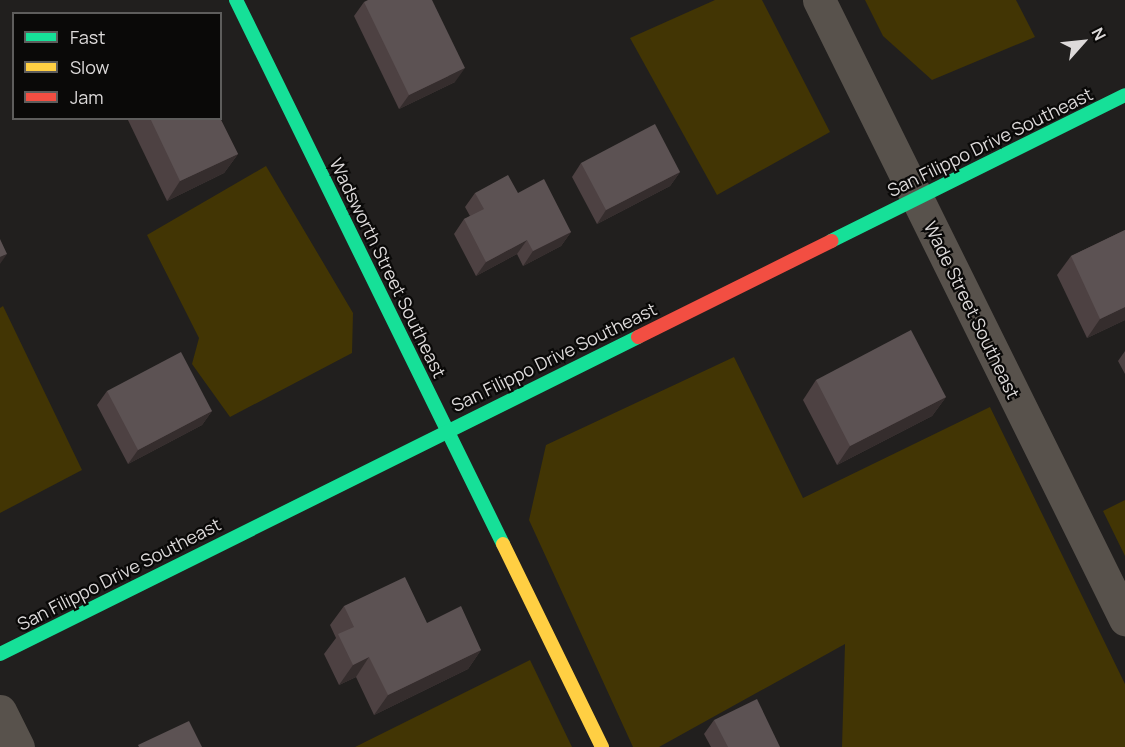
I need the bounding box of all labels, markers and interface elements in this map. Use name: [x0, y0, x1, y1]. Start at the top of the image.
legend: [12, 12, 222, 120]
north arrow: [1053, 12, 1113, 72]
text: N: [1087, 24, 1111, 44]
text: Fast: [70, 25, 105, 49]
text: Slow: [70, 55, 109, 79]
street label: San Filippo Drive Southeast: [884, 83, 1096, 201]
text: Jam: [70, 85, 104, 109]
street label: Wadsworth Street Southeast: [325, 155, 451, 381]
street label: Wade Street Southeast: [920, 218, 1024, 402]
street label: San Filippo Drive Southeast: [448, 298, 660, 416]
street label: San Filippo Drive Southeast: [14, 513, 224, 635]

